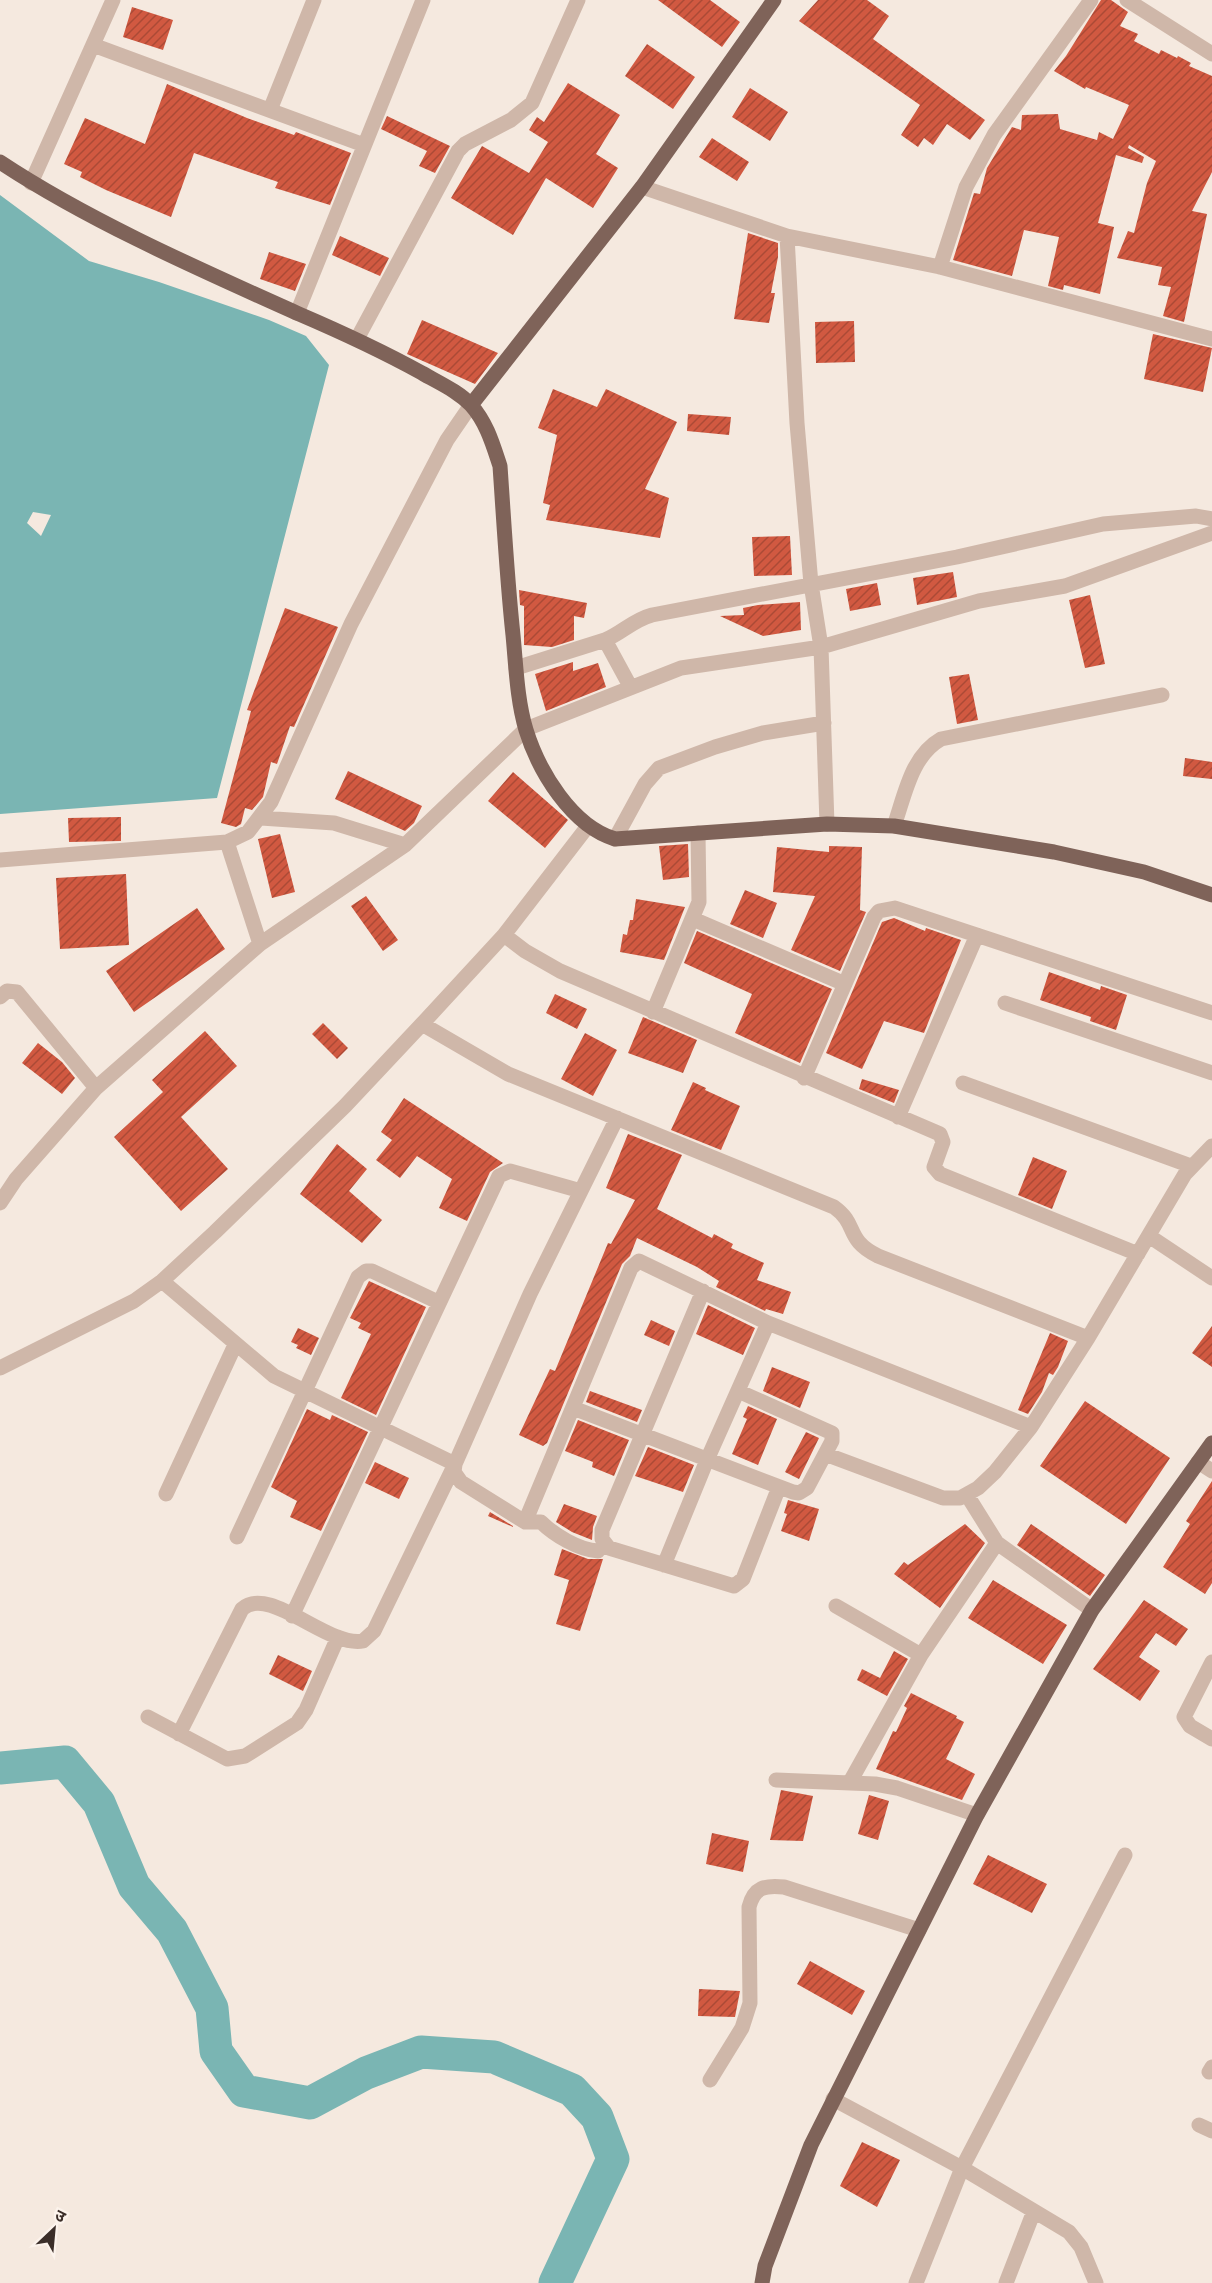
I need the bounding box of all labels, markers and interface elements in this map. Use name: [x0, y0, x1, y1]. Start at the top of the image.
north arrow: [24, 2199, 84, 2259]
text: उ: [52, 2205, 69, 2227]

